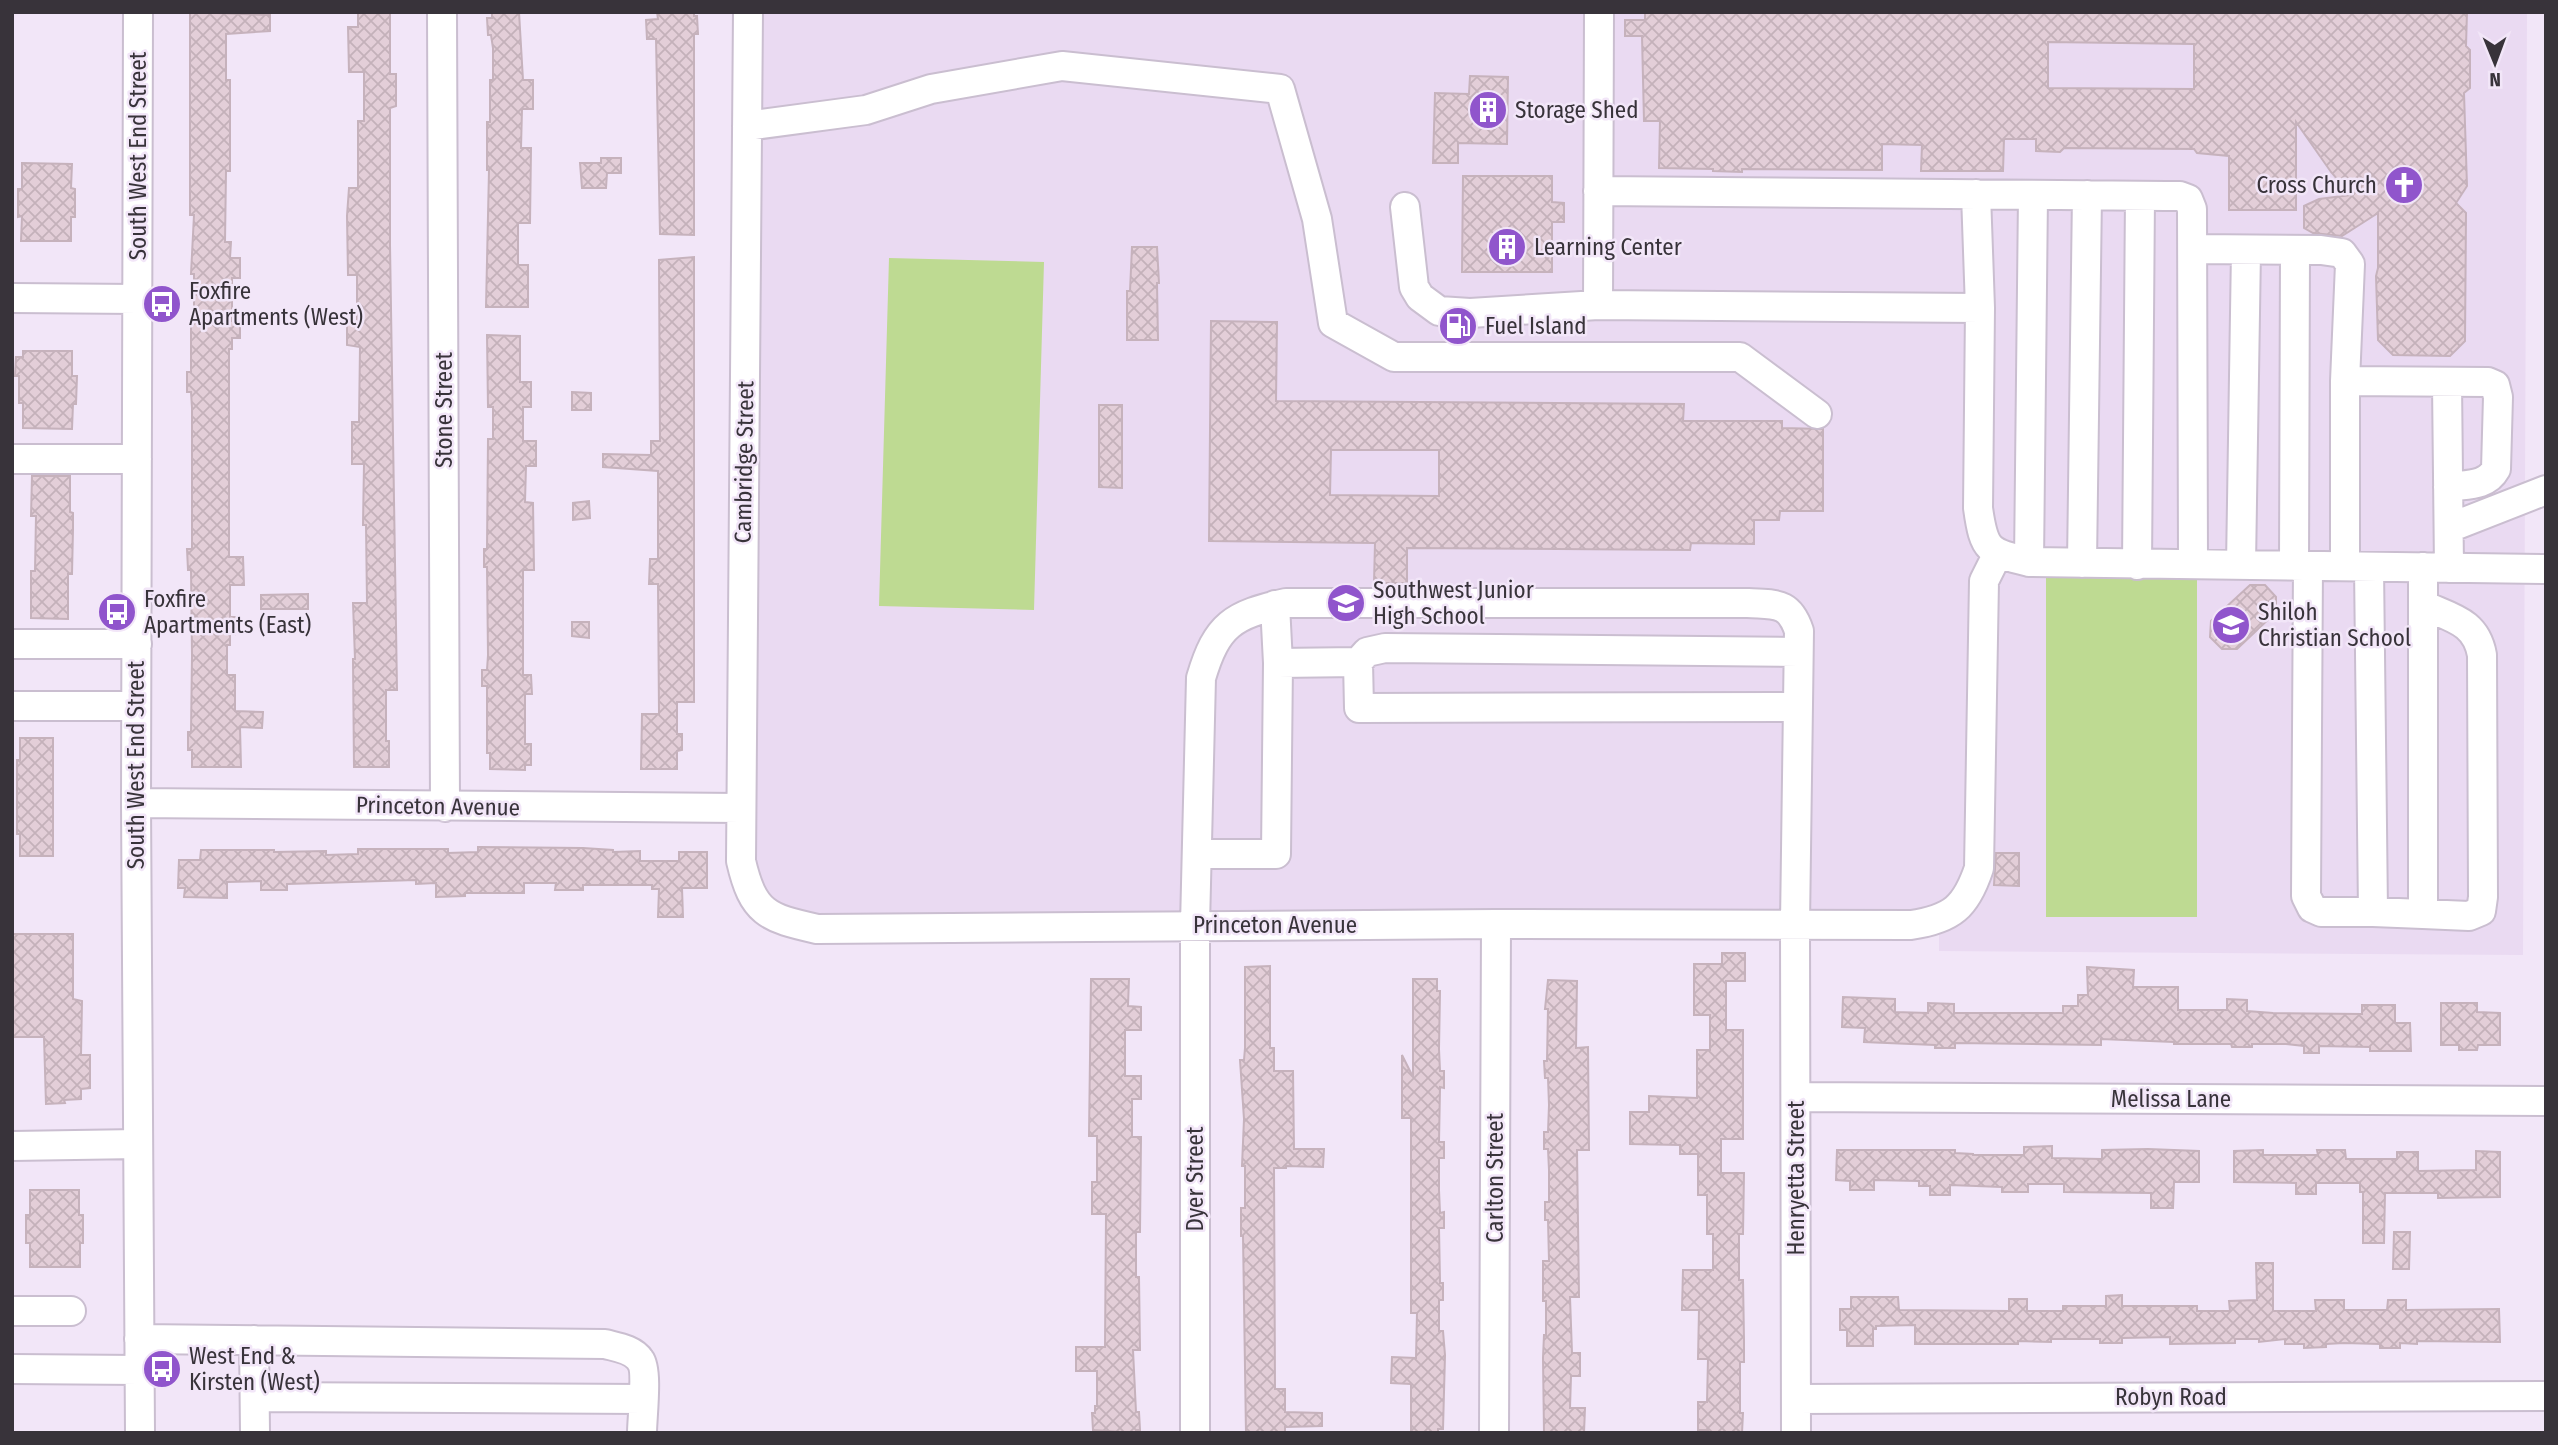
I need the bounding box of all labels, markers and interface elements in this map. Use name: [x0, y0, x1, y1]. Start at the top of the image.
north arrow: [2460, 28, 2530, 98]
street label: South West End Street: [124, 51, 152, 260]
text: N: [2489, 68, 2501, 91]
building icon: Storage Shed: [1467, 89, 1509, 131]
place label: Storage Shed: [1515, 96, 1638, 124]
church icon: Cross Church: [2383, 164, 2425, 206]
place label: Cross Church: [2256, 171, 2377, 199]
building icon: Learning Center: [1486, 226, 1528, 268]
place label: Learning Center: [1534, 233, 1682, 261]
place label: Foxfire Apartments (West): [189, 277, 363, 331]
bus stop icon: Foxfire Apartments (West): [141, 283, 183, 325]
fuel station icon: Fuel Island: [1437, 305, 1479, 347]
place label: Fuel Island: [1485, 312, 1587, 340]
street label: Stone Street: [430, 351, 458, 468]
street label: Cambridge Street: [729, 380, 759, 544]
place label: Southwest Junior High School: [1373, 576, 1534, 630]
school or university icon: Southwest Junior High School: [1325, 582, 1367, 624]
place label: Foxfire Apartments (East): [144, 585, 311, 639]
bus stop icon: Foxfire Apartments (East): [96, 591, 138, 633]
place label: Shiloh Christian School: [2258, 598, 2411, 652]
school or university icon: Shiloh Christian School: [2210, 604, 2252, 646]
street label: South West End Street: [122, 660, 150, 869]
street label: Princeton Avenue: [356, 791, 520, 821]
street label: Princeton Avenue: [1193, 911, 1357, 939]
street label: Melissa Lane: [2111, 1085, 2231, 1113]
street label: Henryetta Street: [1782, 1100, 1810, 1256]
street label: Carlton Street: [1481, 1112, 1509, 1243]
street label: Dyer Street: [1181, 1126, 1209, 1231]
place label: West End & Kirsten (West): [189, 1342, 320, 1396]
bus stop icon: West End & Kirsten (West): [141, 1348, 183, 1390]
street label: Robyn Road: [2115, 1383, 2227, 1411]

